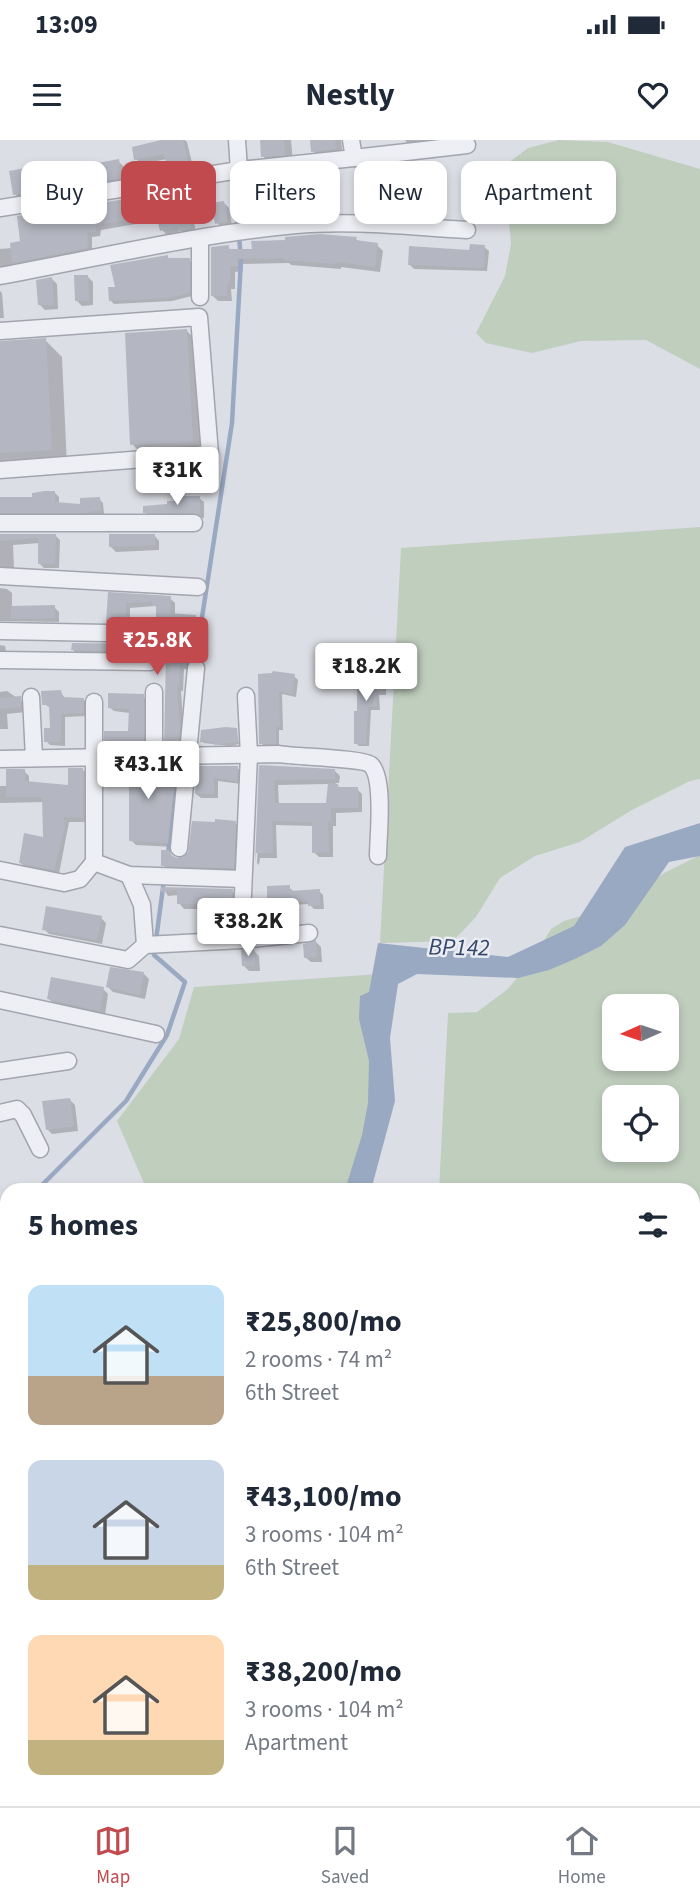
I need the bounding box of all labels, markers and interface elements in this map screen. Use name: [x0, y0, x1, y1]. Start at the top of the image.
text: 13:09: [35, 6, 98, 43]
text: Nestly: [305, 72, 395, 118]
icon: menu: [28, 76, 66, 114]
icon: heart: [634, 76, 672, 114]
chip: Buy: [21, 161, 107, 224]
chip: Rent: [121, 161, 216, 224]
chip: Filters: [230, 161, 340, 224]
chip: New: [354, 161, 447, 224]
chip: Apartment: [461, 161, 616, 224]
pin: ₹31K: [136, 448, 218, 507]
text: ₹31K: [152, 453, 202, 486]
pin: ₹25.8K: [100, 617, 214, 677]
text: ₹25.8K: [122, 623, 192, 656]
pin: ₹18.2K: [309, 644, 423, 703]
text: ₹18.2K: [331, 649, 401, 682]
pin: ₹43.1K: [91, 742, 205, 801]
text: ₹43.1K: [113, 747, 183, 780]
pin: ₹38.2K: [191, 898, 305, 958]
text: ₹38.2K: [213, 904, 283, 937]
water label: BP142: [428, 929, 490, 966]
north arrow: [602, 994, 679, 1071]
map controls: [602, 994, 679, 1162]
button: locate: [602, 1085, 679, 1162]
text: 5 homes: [28, 1204, 138, 1247]
icon: filters: [634, 1206, 672, 1244]
text: ₹25,800/mo: [245, 1300, 402, 1343]
icon: home: [84, 1313, 168, 1397]
text: 2 rooms · 74 m²: [245, 1343, 392, 1376]
text: 6th Street: [245, 1376, 339, 1409]
text: ₹43,100/mo: [245, 1475, 402, 1518]
icon: home: [84, 1488, 168, 1572]
text: 3 rooms · 104 m²: [245, 1518, 404, 1551]
text: 6th Street: [245, 1551, 339, 1584]
text: ₹38,200/mo: [245, 1650, 402, 1693]
icon: home: [84, 1663, 168, 1747]
text: 3 rooms · 104 m²: [245, 1693, 404, 1726]
text: Apartment: [245, 1726, 348, 1759]
tab: Map: [94, 1822, 132, 1891]
tab: Saved: [321, 1822, 369, 1891]
tab: Home: [558, 1822, 606, 1891]

